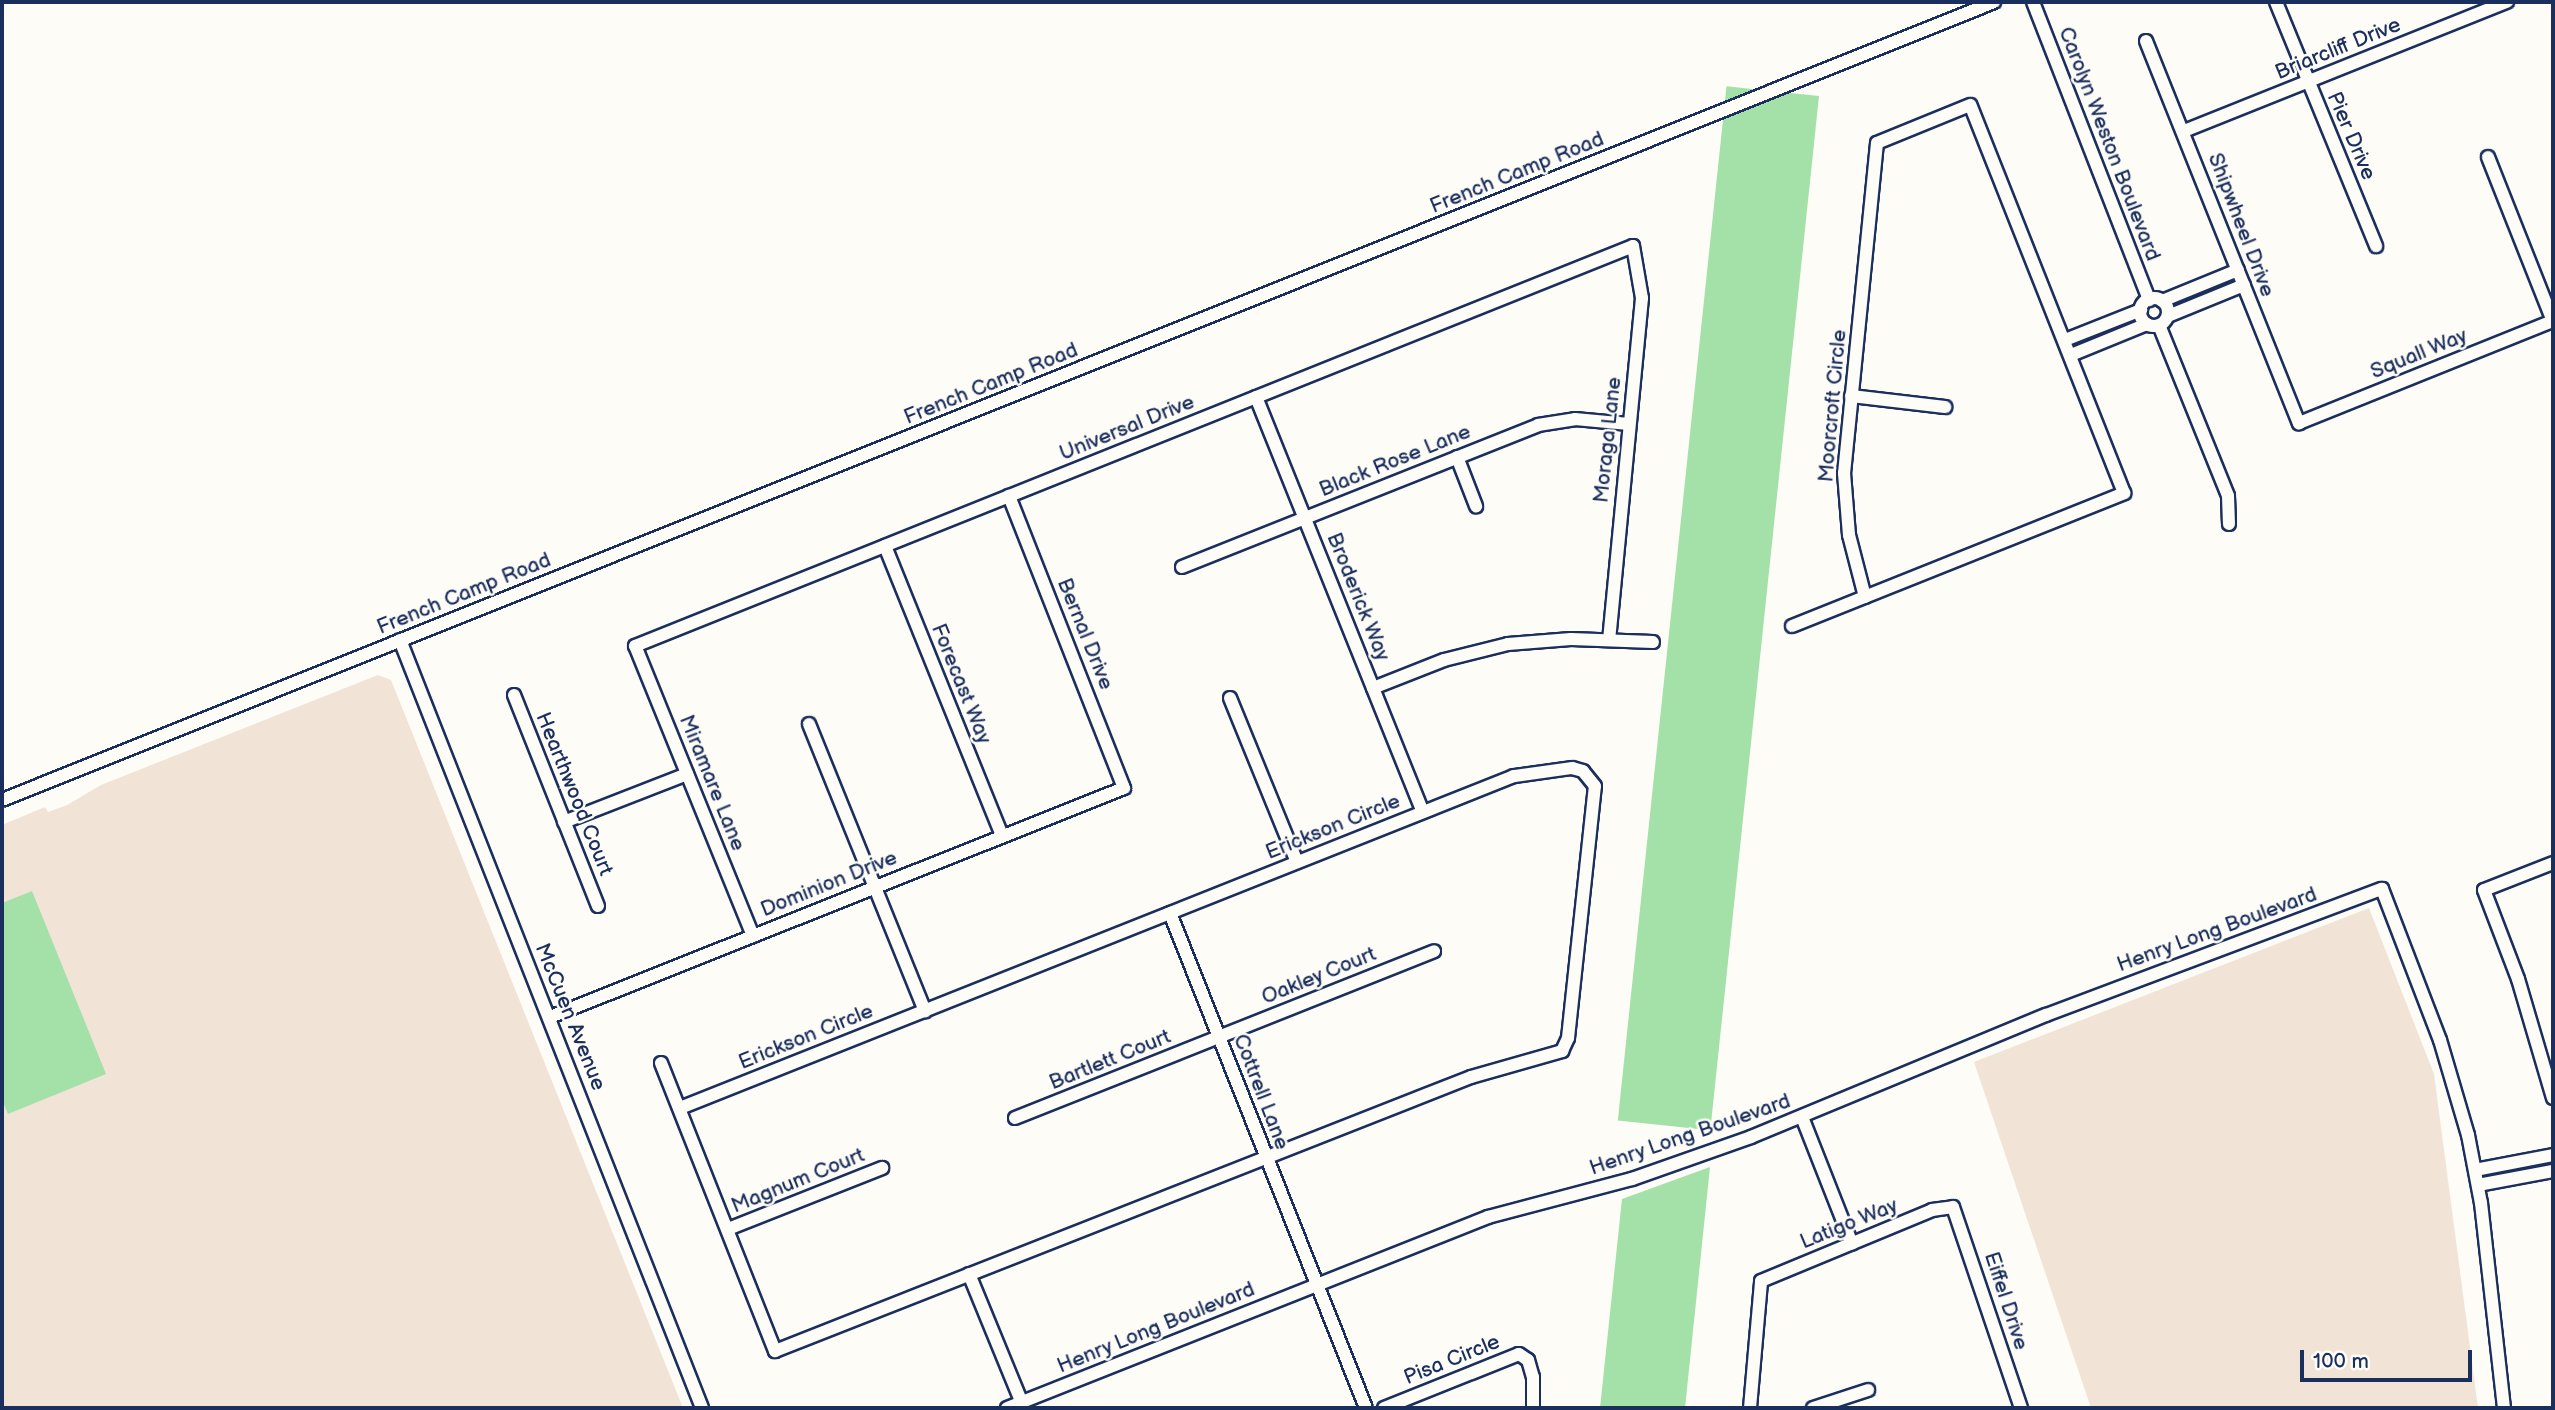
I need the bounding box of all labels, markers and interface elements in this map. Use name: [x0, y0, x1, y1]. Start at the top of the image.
street label: Briarcliff Drive: [2272, 12, 2404, 86]
street label: Carolyn Weston Boulevard: [2053, 23, 2165, 265]
street label: Pier Drive: [2321, 88, 2381, 184]
street label: French Camp Road: [1426, 127, 1608, 219]
street label: Shipwheel Drive: [2202, 150, 2280, 300]
street label: Squall Way: [2367, 323, 2471, 385]
street label: Moorcroft Circle: [1814, 329, 1852, 483]
street label: French Camp Road: [900, 338, 1082, 430]
street label: Moraga Lane: [1589, 376, 1627, 504]
street label: Universal Drive: [1056, 389, 1198, 467]
street label: Black Rose Lane: [1316, 419, 1474, 503]
street label: Broderick Way: [1321, 529, 1395, 665]
street label: French Camp Road: [373, 548, 555, 640]
street label: Bernal Drive: [1051, 575, 1119, 693]
street label: Forecast Way: [925, 620, 997, 748]
street label: Hearthwood Court: [530, 709, 618, 879]
street label: Miramare Lane: [673, 711, 751, 855]
street label: Erickson Circle: [1262, 789, 1404, 865]
street label: Dominion Drive: [757, 845, 901, 923]
street label: Henry Long Boulevard: [2113, 882, 2321, 978]
street label: McCuen Avenue: [529, 940, 611, 1094]
street label: Oakley Court: [1258, 941, 1380, 1011]
street label: Erickson Circle: [735, 999, 877, 1075]
street label: Bartlett Court: [1046, 1024, 1174, 1096]
street label: Cottrell Lane: [1227, 1031, 1295, 1153]
street label: Henry Long Boulevard: [1586, 1089, 1794, 1181]
street label: Magnum Court: [728, 1143, 868, 1219]
street label: Latigo Way: [1796, 1193, 1902, 1255]
street label: Eiffel Drive: [1978, 1249, 2034, 1353]
street label: Henry Long Boulevard: [1053, 1277, 1259, 1379]
street label: Pisa Circle: [1400, 1329, 1504, 1391]
scale bar: [2303, 1336, 2474, 1380]
text: 100 m: [2313, 1349, 2369, 1374]

